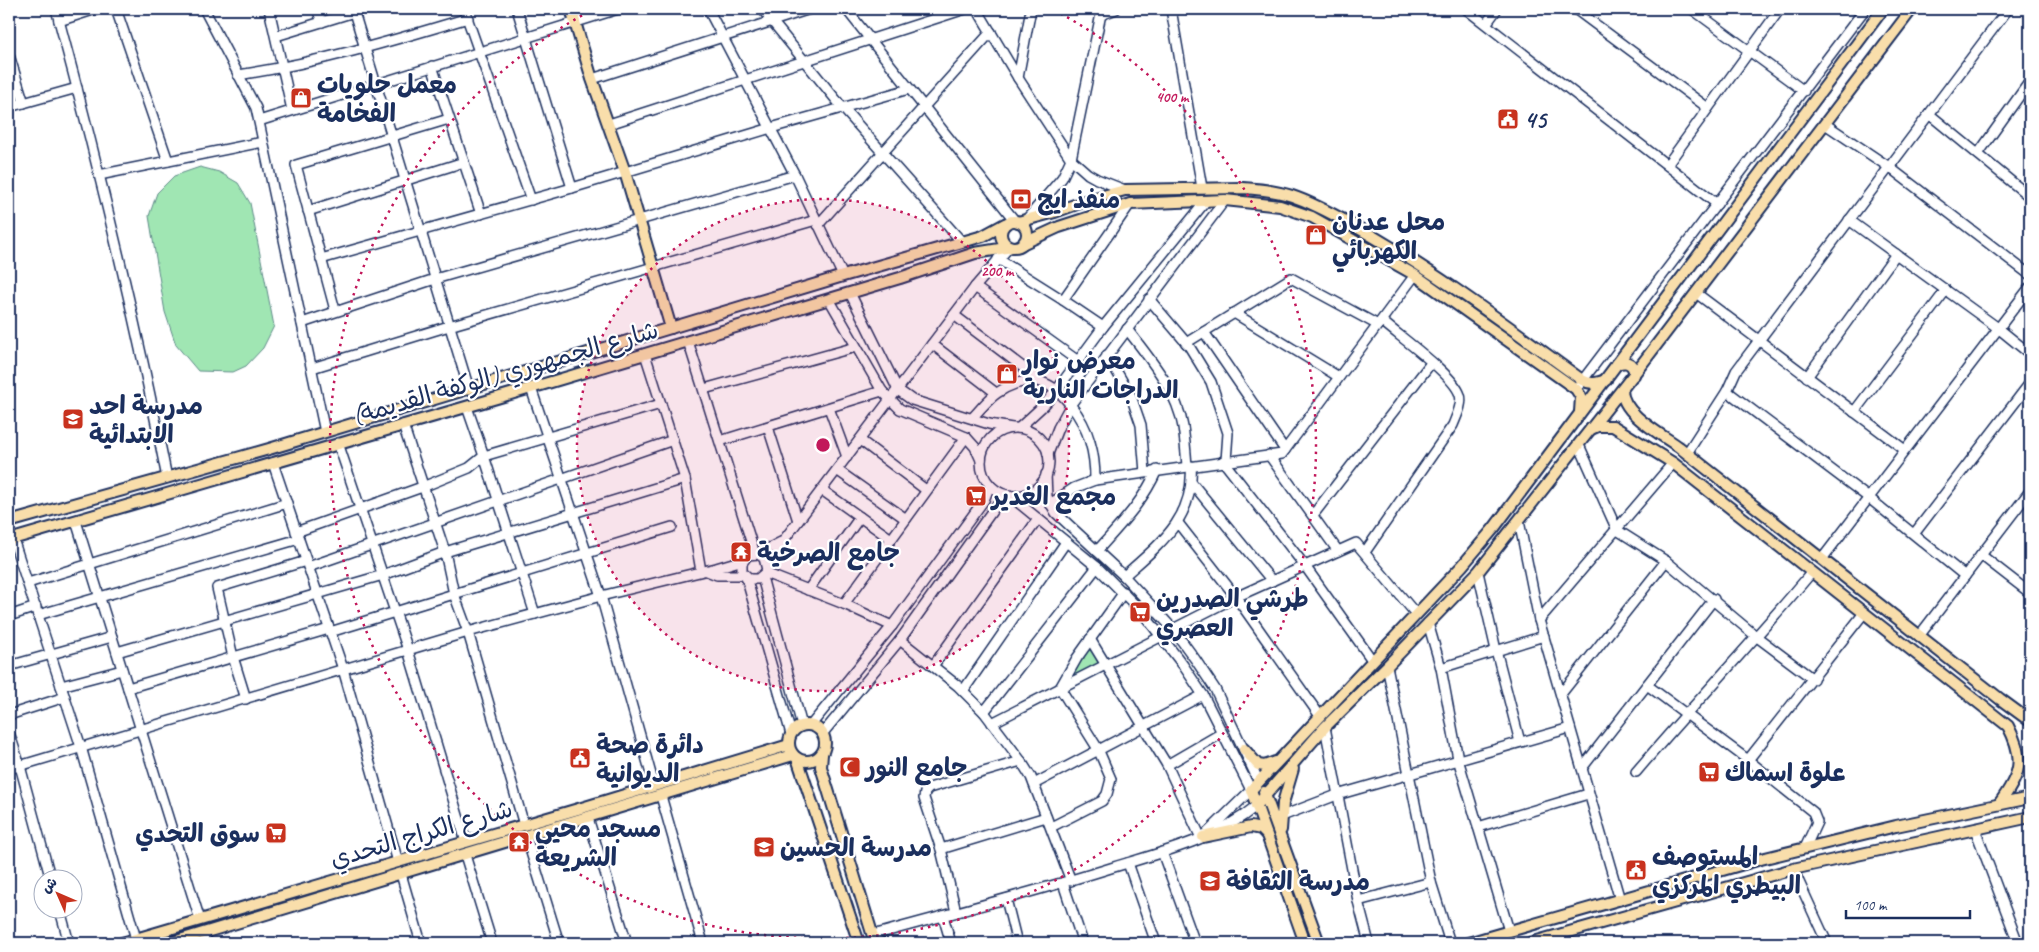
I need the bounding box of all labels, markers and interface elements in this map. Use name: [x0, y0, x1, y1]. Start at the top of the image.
place label: معمل حلويات الفخامة: [317, 69, 457, 130]
shop icon: معمل حلويات الفخامة: [289, 86, 313, 110]
text: 400 m: [1156, 88, 1190, 107]
place label: 45: [1524, 104, 1548, 136]
public building icon: 45: [1496, 107, 1520, 131]
place label: منفذ ايج: [1037, 184, 1120, 216]
bank icon: منفذ ايج: [1009, 187, 1033, 211]
place label: محل عدنان الكهربائي: [1332, 206, 1445, 273]
shop icon: محل عدنان الكهربائي: [1304, 223, 1328, 247]
text: 200 m: [981, 262, 1015, 281]
street label: شارع الجمهوري (الوكفة القديمة): [348, 314, 663, 434]
place label: معرض نوار الدراجات النارية: [1021, 345, 1178, 406]
shop icon: معرض نوار الدراجات النارية: [995, 362, 1019, 386]
place label: مدرسة احد الابتدائية: [89, 390, 203, 451]
school or university icon: مدرسة احد الابتدائية: [61, 407, 85, 431]
centre of rings: [814, 436, 832, 454]
place label: مجمع الغدير: [990, 481, 1116, 514]
supermarket icon: مجمع الغدير: [964, 484, 988, 508]
place label: جامع الصرخية: [757, 537, 900, 571]
temple icon: جامع الصرخية: [729, 540, 753, 564]
place label: طرشي الصدرين العصري: [1156, 583, 1309, 646]
supermarket icon: طرشي الصدرين العصري: [1128, 600, 1152, 624]
place label: دائرة صحة الديوانية: [596, 729, 704, 790]
public building icon: دائرة صحة الديوانية: [568, 746, 592, 770]
place label: جامع النور: [864, 752, 967, 786]
mosque icon: جامع النور: [838, 755, 862, 779]
place label: علوة اسماك: [1725, 757, 1845, 789]
supermarket icon: علوة اسماك: [1697, 760, 1721, 784]
street label: شارع الكراج التحدي: [326, 793, 517, 877]
place label: مسجد محيي الشريعة: [535, 813, 661, 874]
place label: سوق التحدي: [135, 818, 260, 852]
supermarket icon: سوق التحدي: [264, 821, 288, 845]
temple icon: مسجد محيي الشريعة: [507, 830, 531, 854]
place label: مدرسة الحسين: [780, 832, 932, 864]
school or university icon: مدرسة الحسين: [752, 835, 776, 859]
place label: المستوصف البيطري المركزي: [1652, 841, 1801, 904]
public building icon: المستوصف البيطري المركزي: [1624, 858, 1648, 882]
place label: مدرسة الثقافة: [1226, 866, 1370, 898]
school or university icon: مدرسة الثقافة: [1198, 869, 1222, 893]
north arrow: [32, 870, 82, 920]
text: ش: [38, 874, 61, 897]
scale bar: [1846, 887, 1970, 919]
text: 100 m: [1854, 896, 1888, 915]

